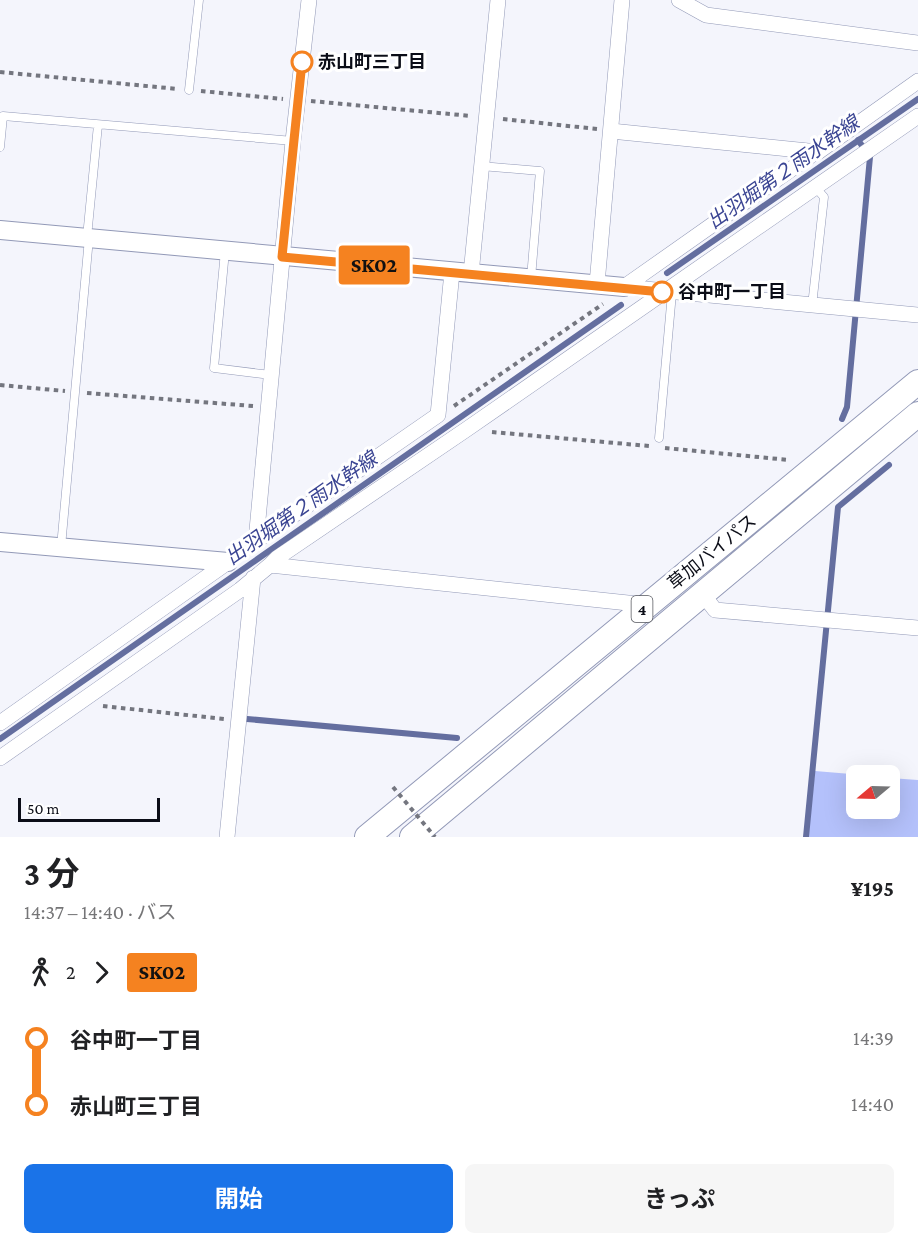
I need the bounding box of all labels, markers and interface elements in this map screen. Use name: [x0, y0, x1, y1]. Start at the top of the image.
marker: 赤山町三丁目: [291, 51, 313, 73]
place label: 赤山町三丁目: [318, 52, 426, 72]
water label: 出羽堀第２雨水幹線: [703, 110, 865, 233]
line badge: SK02: [332, 246, 416, 284]
text: SK02: [351, 253, 397, 277]
marker: 谷中町一丁目: [651, 281, 673, 303]
place label: 谷中町一丁目: [678, 282, 786, 302]
water label: 出羽堀第２雨水幹線: [221, 446, 383, 569]
street label: 草加バイパス: [664, 510, 760, 594]
road number: 4: [632, 596, 652, 622]
north arrow: [846, 765, 900, 819]
map controls: [846, 765, 900, 819]
scale bar: [18, 795, 160, 822]
text: 50 m: [27, 800, 59, 817]
text: 3 分: [24, 855, 79, 892]
text: ¥195: [851, 876, 894, 901]
text: 14:37 – 14:40 · バス: [24, 901, 176, 923]
icon: walk: [24, 956, 57, 989]
icon: forward: [85, 956, 118, 989]
text: SK02: [139, 960, 185, 984]
text: 2: [66, 961, 76, 983]
text: 14:39: [853, 1027, 894, 1049]
text: 谷中町一丁目: [70, 1028, 202, 1053]
text: 14:40: [851, 1093, 894, 1115]
text: 赤山町三丁目: [70, 1094, 202, 1119]
button: 開始: [24, 1164, 453, 1233]
button: きっぷ: [465, 1164, 894, 1233]

